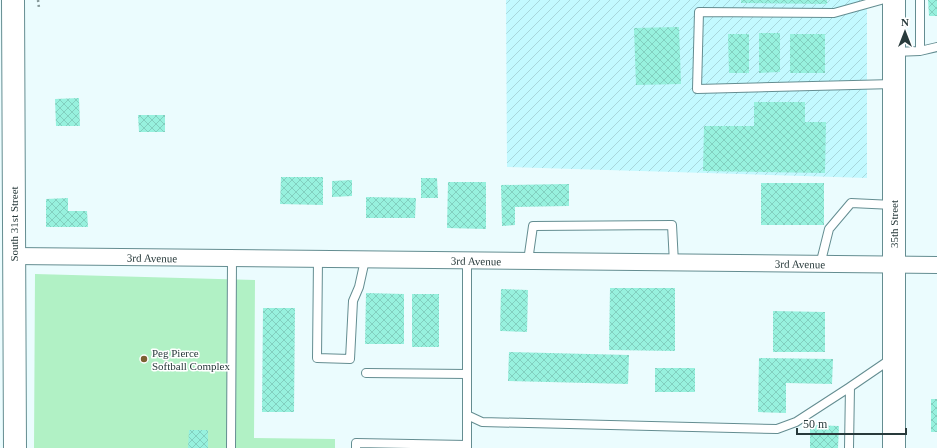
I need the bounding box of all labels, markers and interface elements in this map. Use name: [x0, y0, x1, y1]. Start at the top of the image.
north arrow: [885, 12, 925, 52]
text: N: [901, 16, 909, 28]
street label: South 31st Street: [8, 186, 20, 262]
street label: 35th Street: [888, 200, 900, 248]
street label: 3rd Avenue: [127, 252, 177, 264]
street label: 3rd Avenue: [451, 255, 501, 267]
street label: 3rd Avenue: [775, 258, 825, 270]
place label: Peg Pierce Softball Complex: [152, 347, 230, 372]
marker: Peg Pierce Softball Complex: [139, 354, 149, 364]
scale bar: [797, 410, 906, 436]
text: 50 m: [803, 417, 828, 431]

